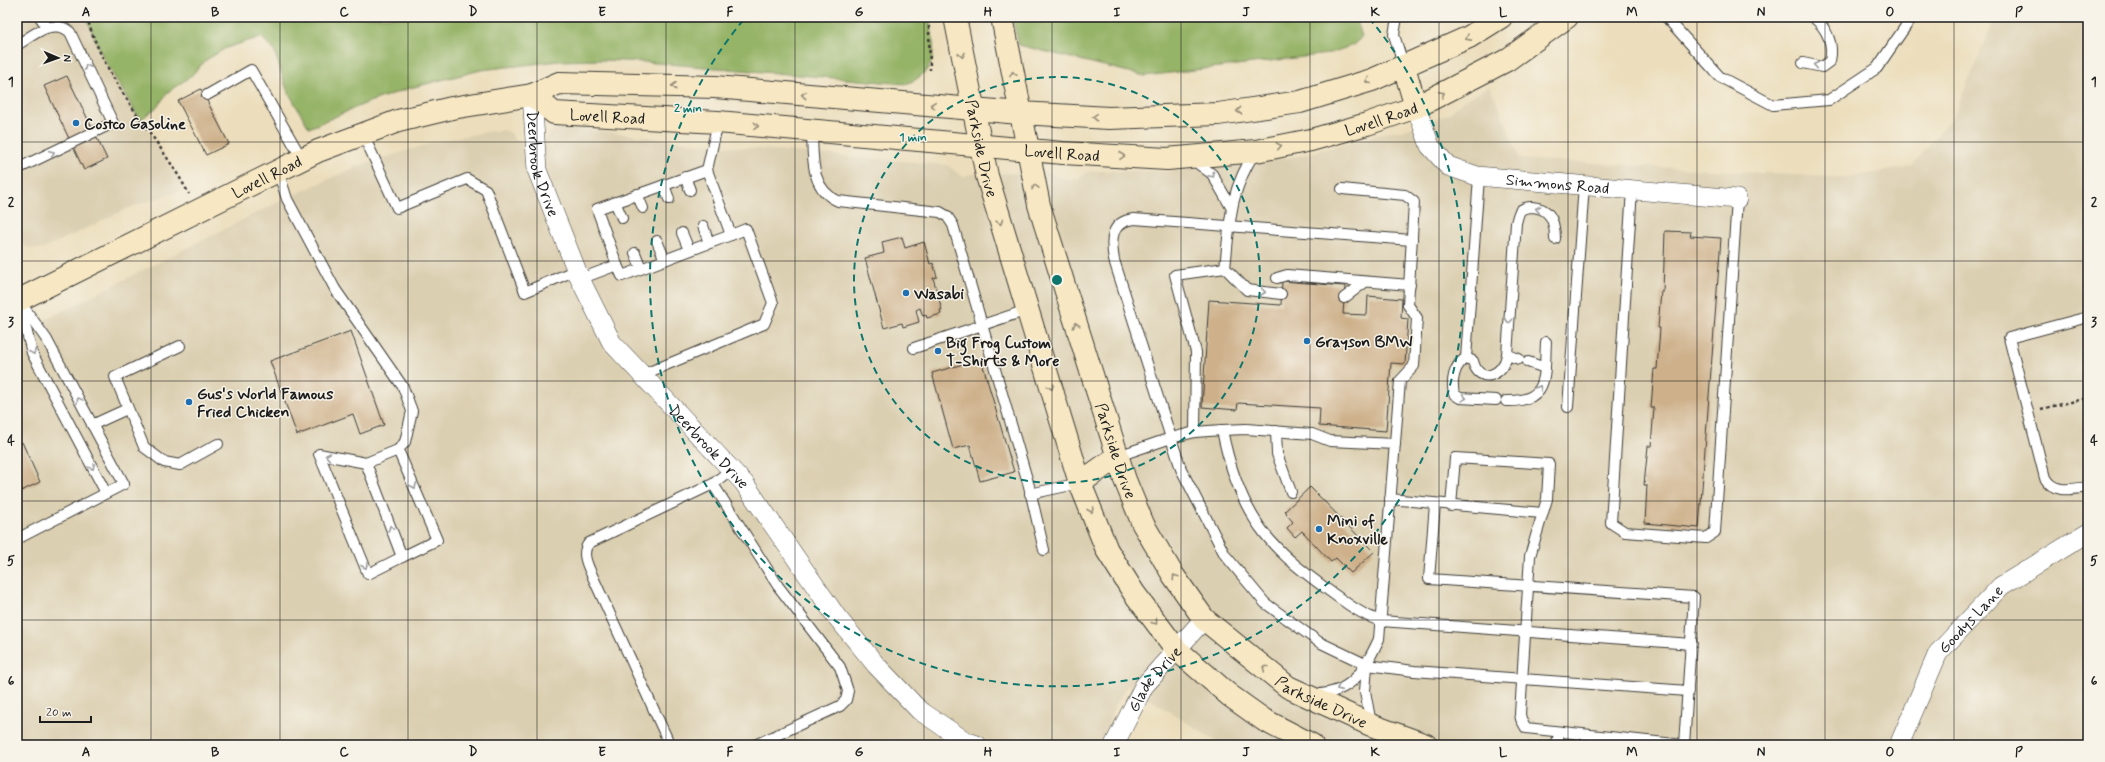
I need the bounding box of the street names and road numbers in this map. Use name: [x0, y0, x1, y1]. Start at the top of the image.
street label: Parkside Drive: [960, 98, 1002, 200]
street label: Lovell Road: [1343, 98, 1421, 142]
street label: Lovell Road: [569, 105, 646, 130]
street label: Deerbrook Drive: [521, 110, 563, 220]
street label: Lovell Road: [1023, 141, 1100, 167]
street label: Lovell Road: [229, 152, 306, 204]
street label: Simmons Road: [1505, 170, 1610, 200]
street label: Parkside Drive: [1090, 400, 1141, 502]
street label: Deerbrook Drive: [663, 401, 754, 493]
street label: Goodys Lane: [1934, 581, 2009, 658]
street label: Glade Drive: [1124, 642, 1187, 716]
street label: Parkside Drive: [1270, 672, 1370, 734]

